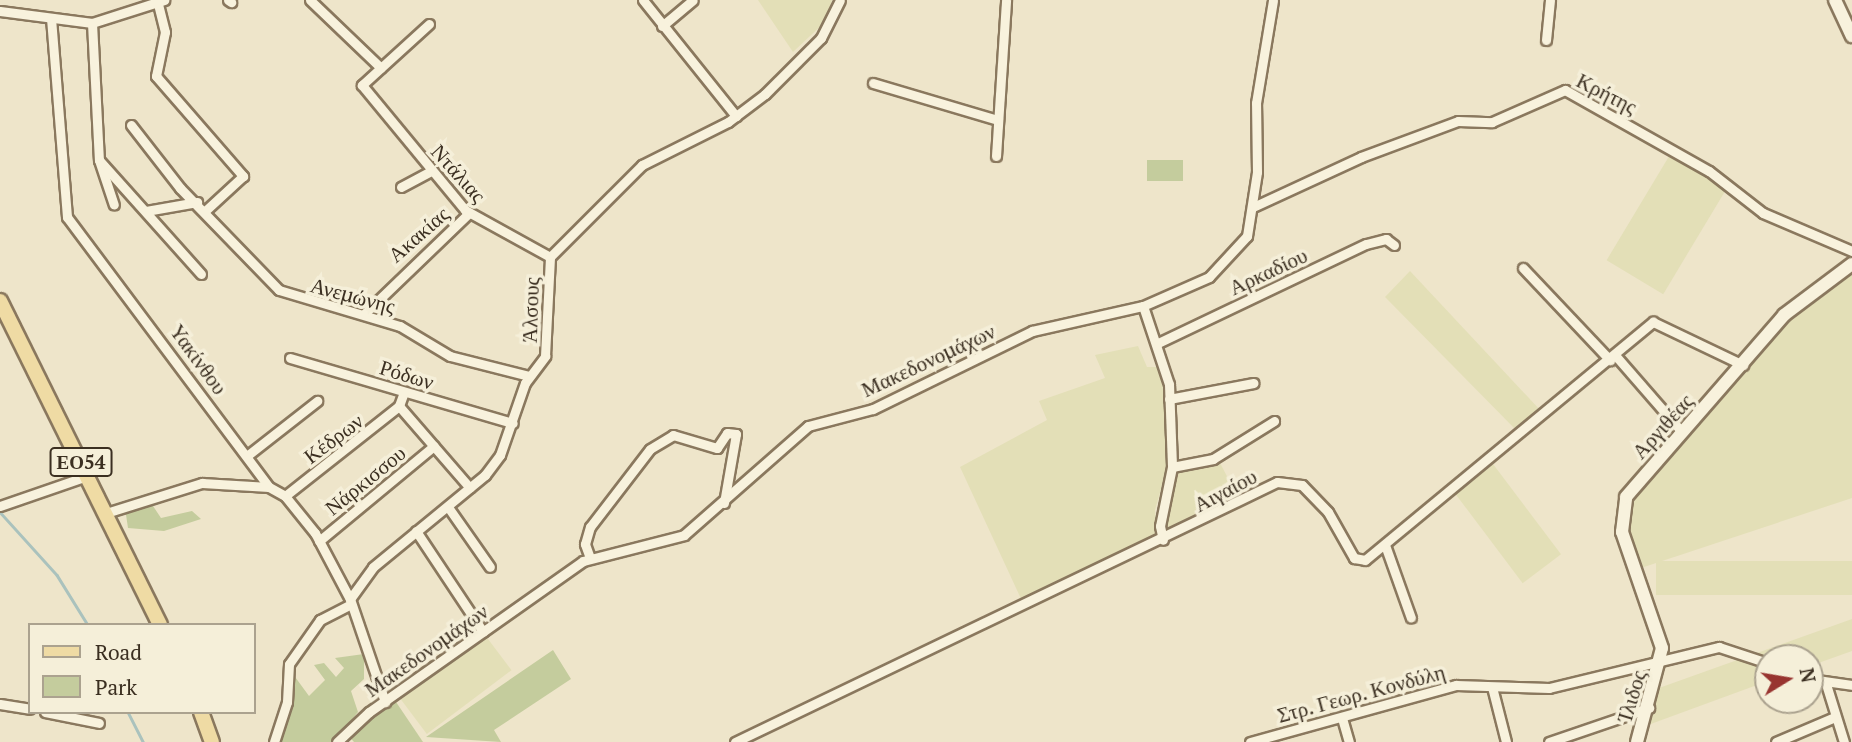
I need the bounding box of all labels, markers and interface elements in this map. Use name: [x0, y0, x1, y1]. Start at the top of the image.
street label: Κρήτης: [1573, 67, 1641, 119]
street label: Ντάλιας: [426, 139, 492, 207]
street label: Ακακίας: [383, 201, 453, 267]
street label: Αρκαδίου: [1225, 242, 1311, 300]
street label: Ανεμώνης: [308, 272, 398, 318]
street label: Άλσους: [516, 277, 544, 343]
street label: Μακεδονομάχων: [857, 318, 999, 402]
street label: Υακίνθου: [165, 319, 233, 399]
street label: Ρόδων: [377, 354, 437, 394]
street label: Αργιθέας: [1626, 388, 1698, 464]
street label: Κέδρων: [298, 408, 368, 468]
street label: Νάρκισσου: [320, 440, 410, 520]
road number: ΕΟ54: [50, 446, 112, 477]
street label: Αιγαίου: [1189, 463, 1261, 517]
street label: Μακεδονομάχων: [360, 598, 492, 702]
legend: [28, 623, 256, 714]
text: Road: [95, 638, 142, 666]
north arrow: [1754, 644, 1824, 714]
street label: Στρ. Γεωρ. Κονδύλη: [1274, 658, 1448, 728]
text: N: [1794, 666, 1822, 685]
street label: Ίλιδος: [1611, 667, 1651, 725]
text: Park: [95, 673, 137, 701]

